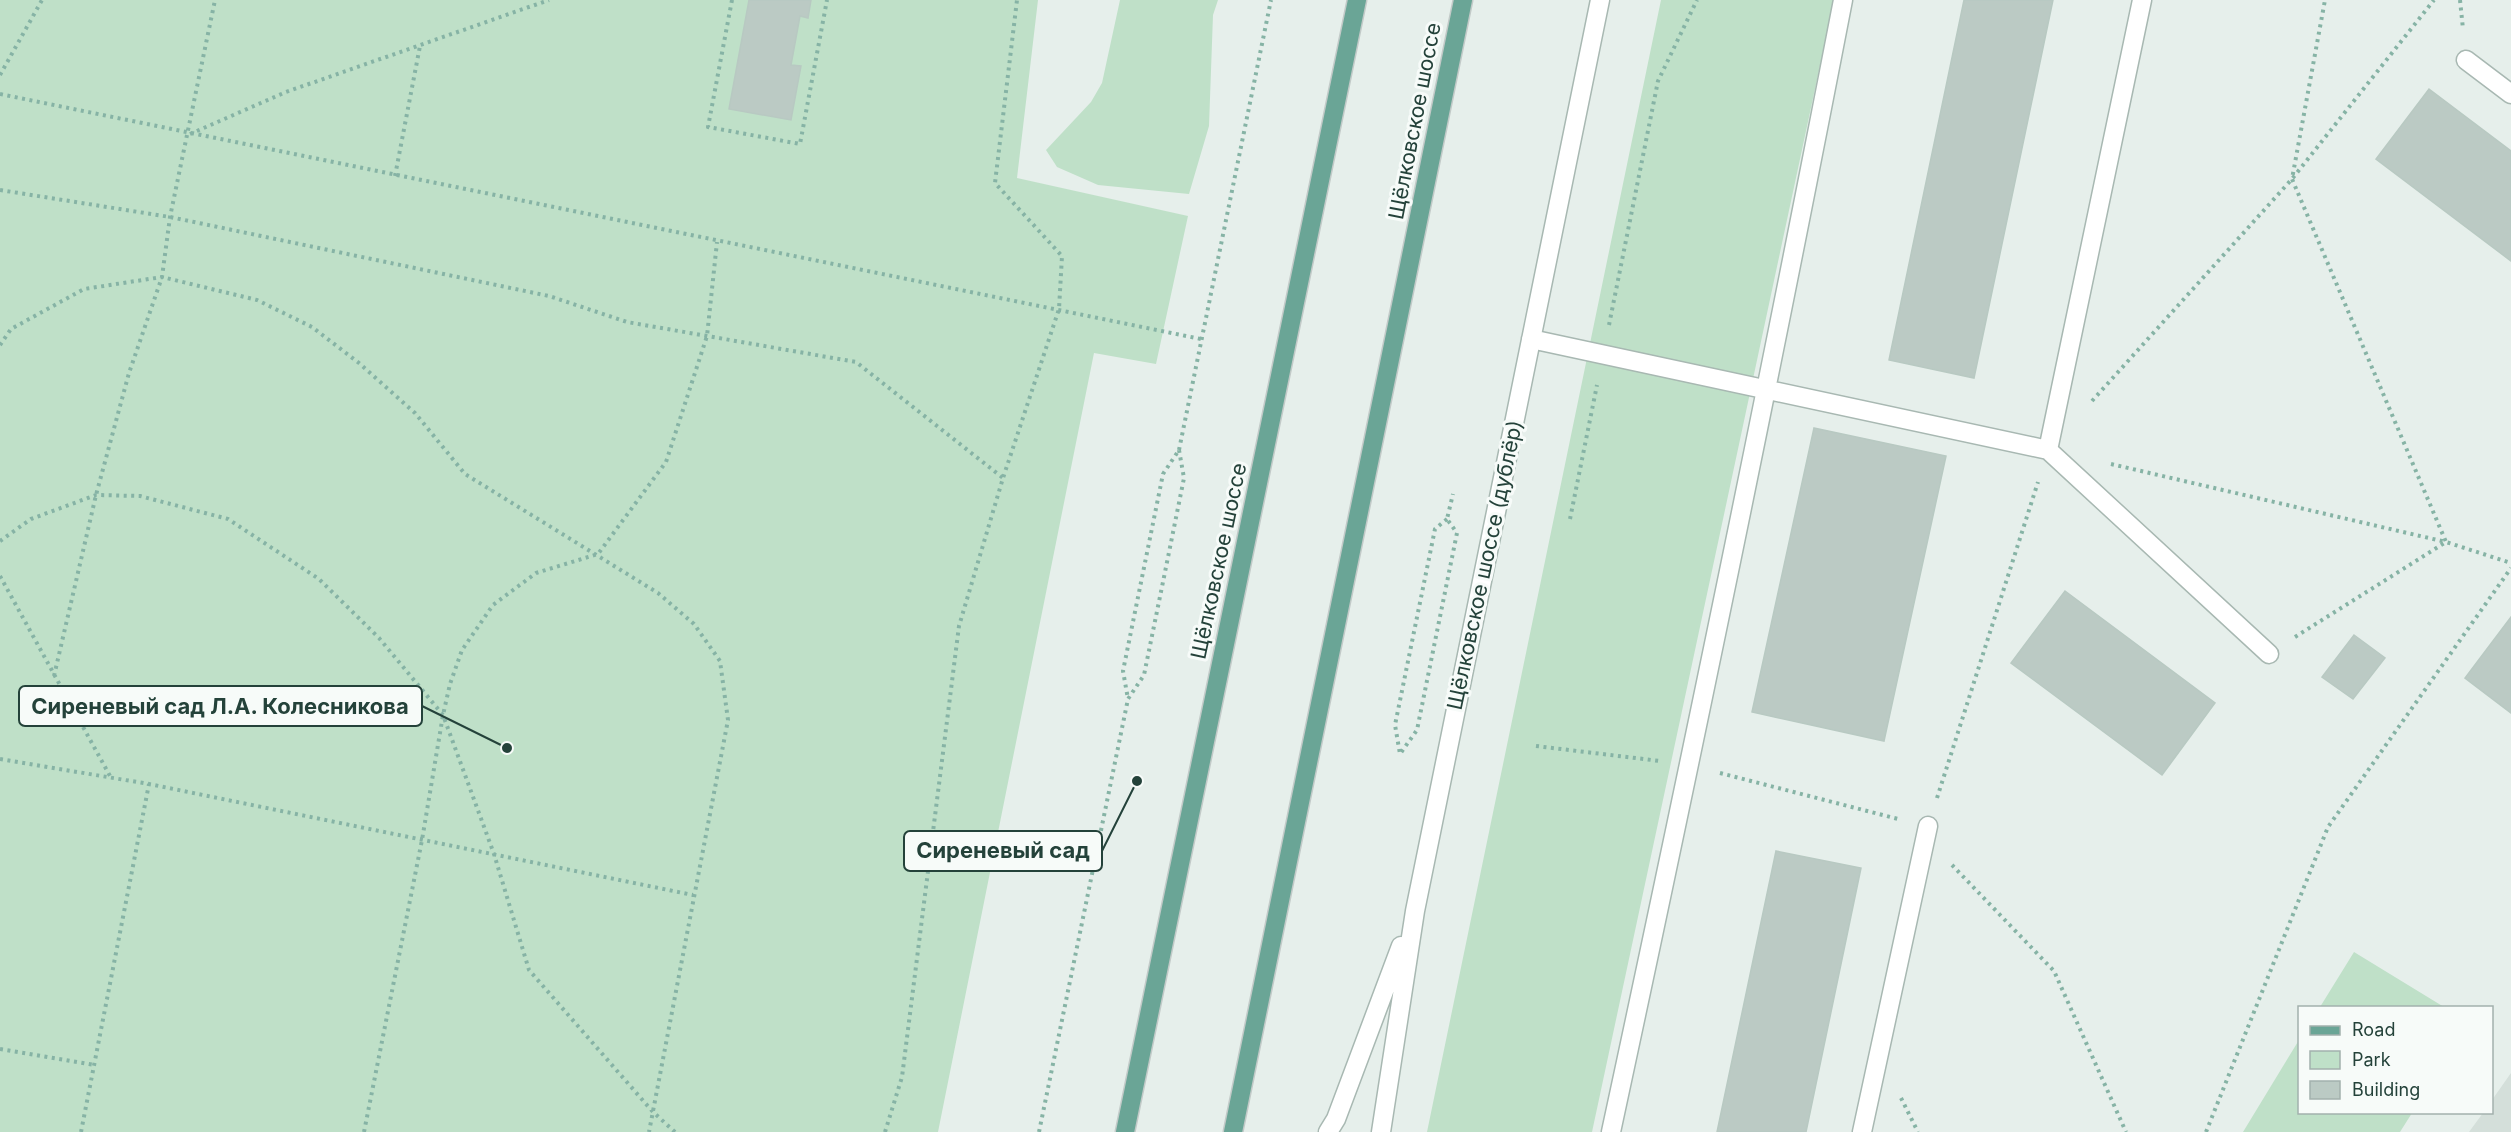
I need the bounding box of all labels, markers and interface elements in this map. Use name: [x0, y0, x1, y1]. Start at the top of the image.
street label: Щёлковское шоссе: [1383, 20, 1446, 221]
street label: Щёлковское шоссе (дублёр): [1442, 418, 1527, 712]
street label: Щёлковское шоссе: [1186, 461, 1252, 661]
callout: Сиреневый сад Л.А. Колесникова: [19, 686, 422, 726]
text: Сиреневый сад Л.А. Колесникова: [31, 693, 409, 719]
callout: Сиреневый сад: [904, 831, 1102, 871]
text: Сиреневый сад: [916, 837, 1090, 863]
legend: [2298, 1006, 2493, 1114]
text: Road: [2352, 1019, 2395, 1040]
text: Park: [2352, 1049, 2391, 1070]
text: Building: [2352, 1079, 2420, 1100]

